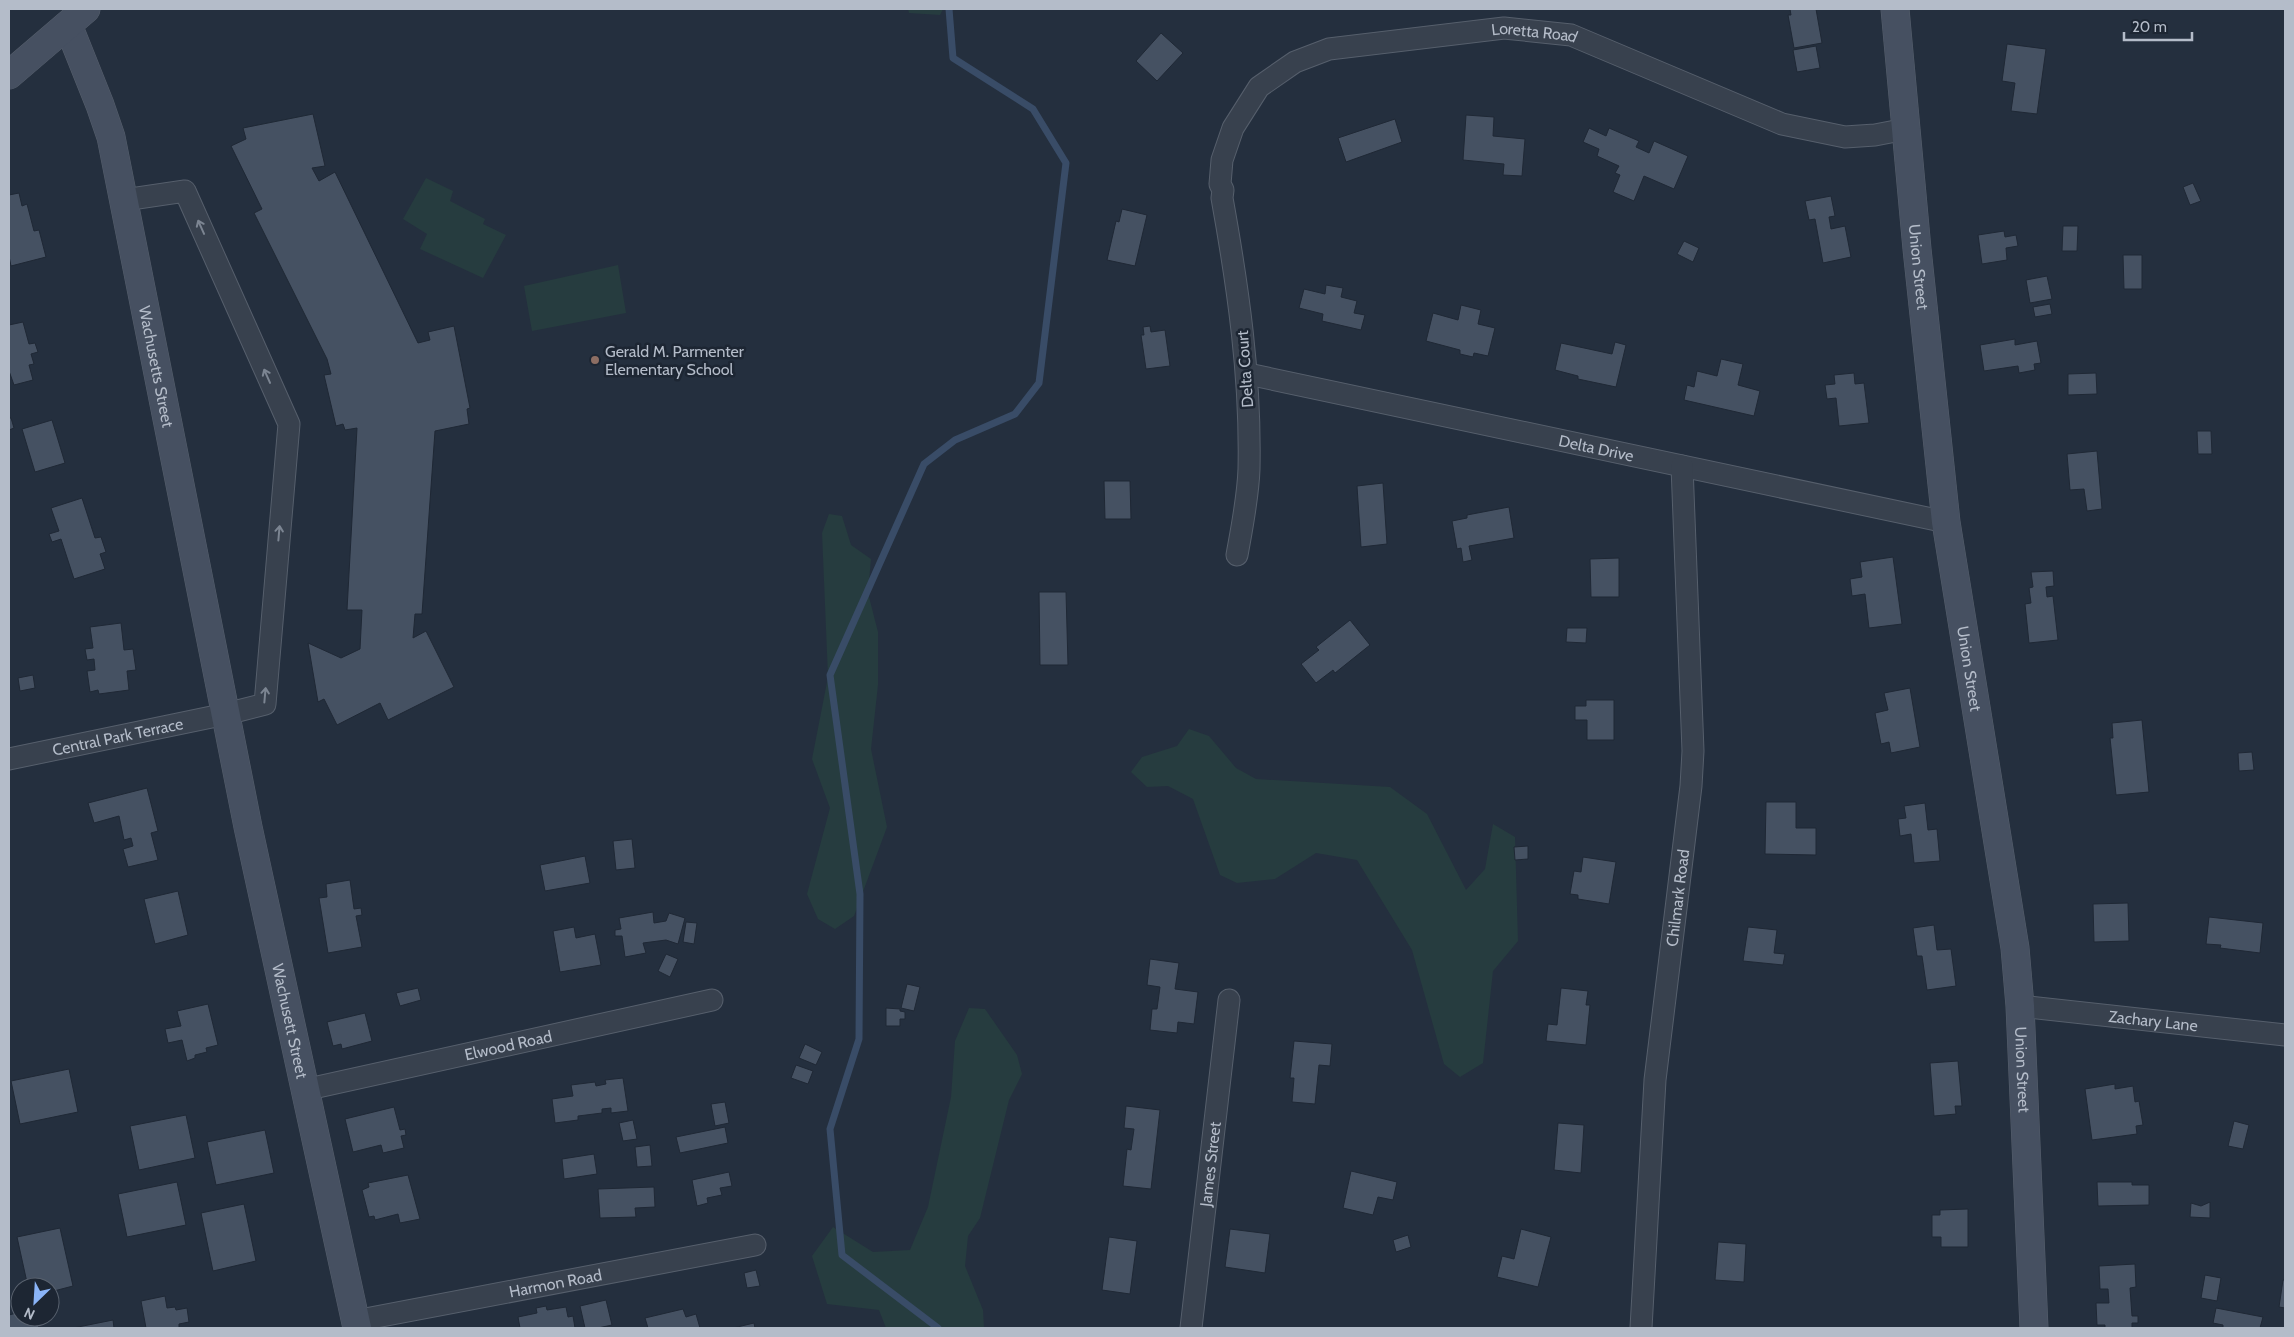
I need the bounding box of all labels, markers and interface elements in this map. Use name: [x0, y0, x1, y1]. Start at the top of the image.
scale bar: [2124, 10, 2192, 42]
street label: Loretta Road: [1490, 18, 1581, 46]
text: 20 m: [2132, 18, 2167, 36]
one-way arrow: [195, 220, 205, 235]
street label: Union Street: [1905, 223, 1933, 311]
street label: Wachusetts Street: [135, 304, 178, 430]
street label: Delta Court: [1233, 329, 1257, 408]
place label: Gerald M. Parmenter Elementary School: [605, 342, 745, 379]
marker: Gerald M. Parmenter Elementary School: [589, 354, 601, 366]
one-way arrow: [262, 369, 272, 384]
street label: Delta Drive: [1557, 431, 1635, 465]
one-way arrow: [275, 525, 284, 541]
street label: Union Street: [1953, 624, 1986, 713]
one-way arrow: [261, 687, 270, 703]
street label: Central Park Terrace: [51, 714, 185, 759]
street label: Chilmark Road: [1662, 848, 1693, 948]
street label: Wachusett Street: [268, 962, 312, 1081]
street label: Zachary Lane: [2108, 1006, 2199, 1035]
street label: Elwood Road: [463, 1026, 554, 1064]
street label: Union Street: [2011, 1026, 2034, 1114]
street label: James Street: [1196, 1120, 1224, 1209]
street label: Harmon Road: [507, 1265, 603, 1301]
north arrow: [10, 1277, 60, 1327]
text: N: [21, 1304, 38, 1324]

